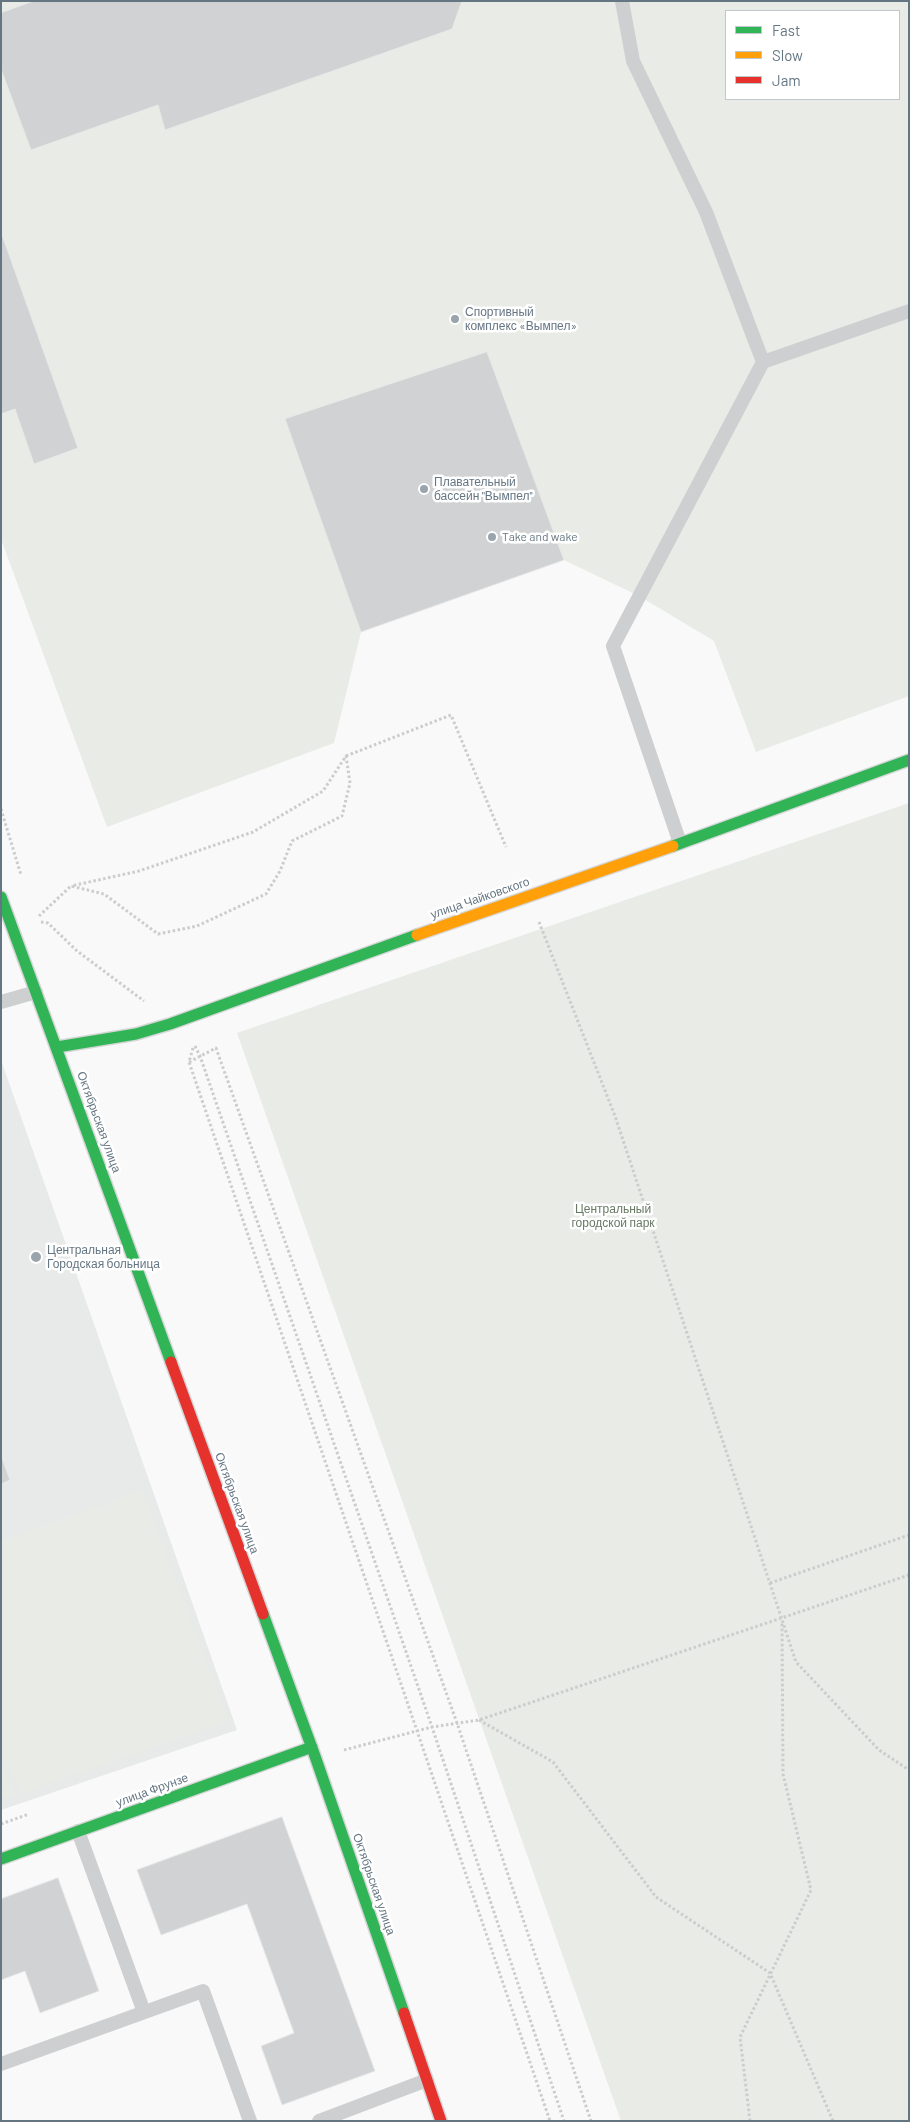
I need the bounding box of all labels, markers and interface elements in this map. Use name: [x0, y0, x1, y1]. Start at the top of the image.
legend: [725, 10, 900, 100]
text: Fast: [772, 21, 800, 39]
text: Slow: [772, 46, 803, 64]
text: Jam: [772, 71, 801, 89]
place label: Спортивный комплекс «Вымпел»: [465, 305, 577, 333]
marker: Спортивный комплекс «Вымпел»: [449, 313, 461, 325]
place label: Плавательный бассейн "Вымпел": [434, 475, 533, 503]
marker: Плавательный бассейн "Вымпел": [418, 483, 430, 495]
place label: Take and wake: [502, 530, 578, 544]
marker: Take and wake: [486, 531, 498, 543]
street label: улица Чайковского: [429, 874, 531, 922]
street label: Октябрьская улица: [74, 1069, 124, 1175]
park label: Центральный городской парк: [571, 1202, 655, 1230]
place label: Центральная Городская больница: [47, 1243, 160, 1271]
marker: Центральная Городская больница: [29, 1250, 43, 1264]
street label: Октябрьская улица: [212, 1450, 262, 1556]
street label: улица Фрунзе: [114, 1770, 190, 1810]
street label: Октябрьская улица: [350, 1831, 398, 1937]

